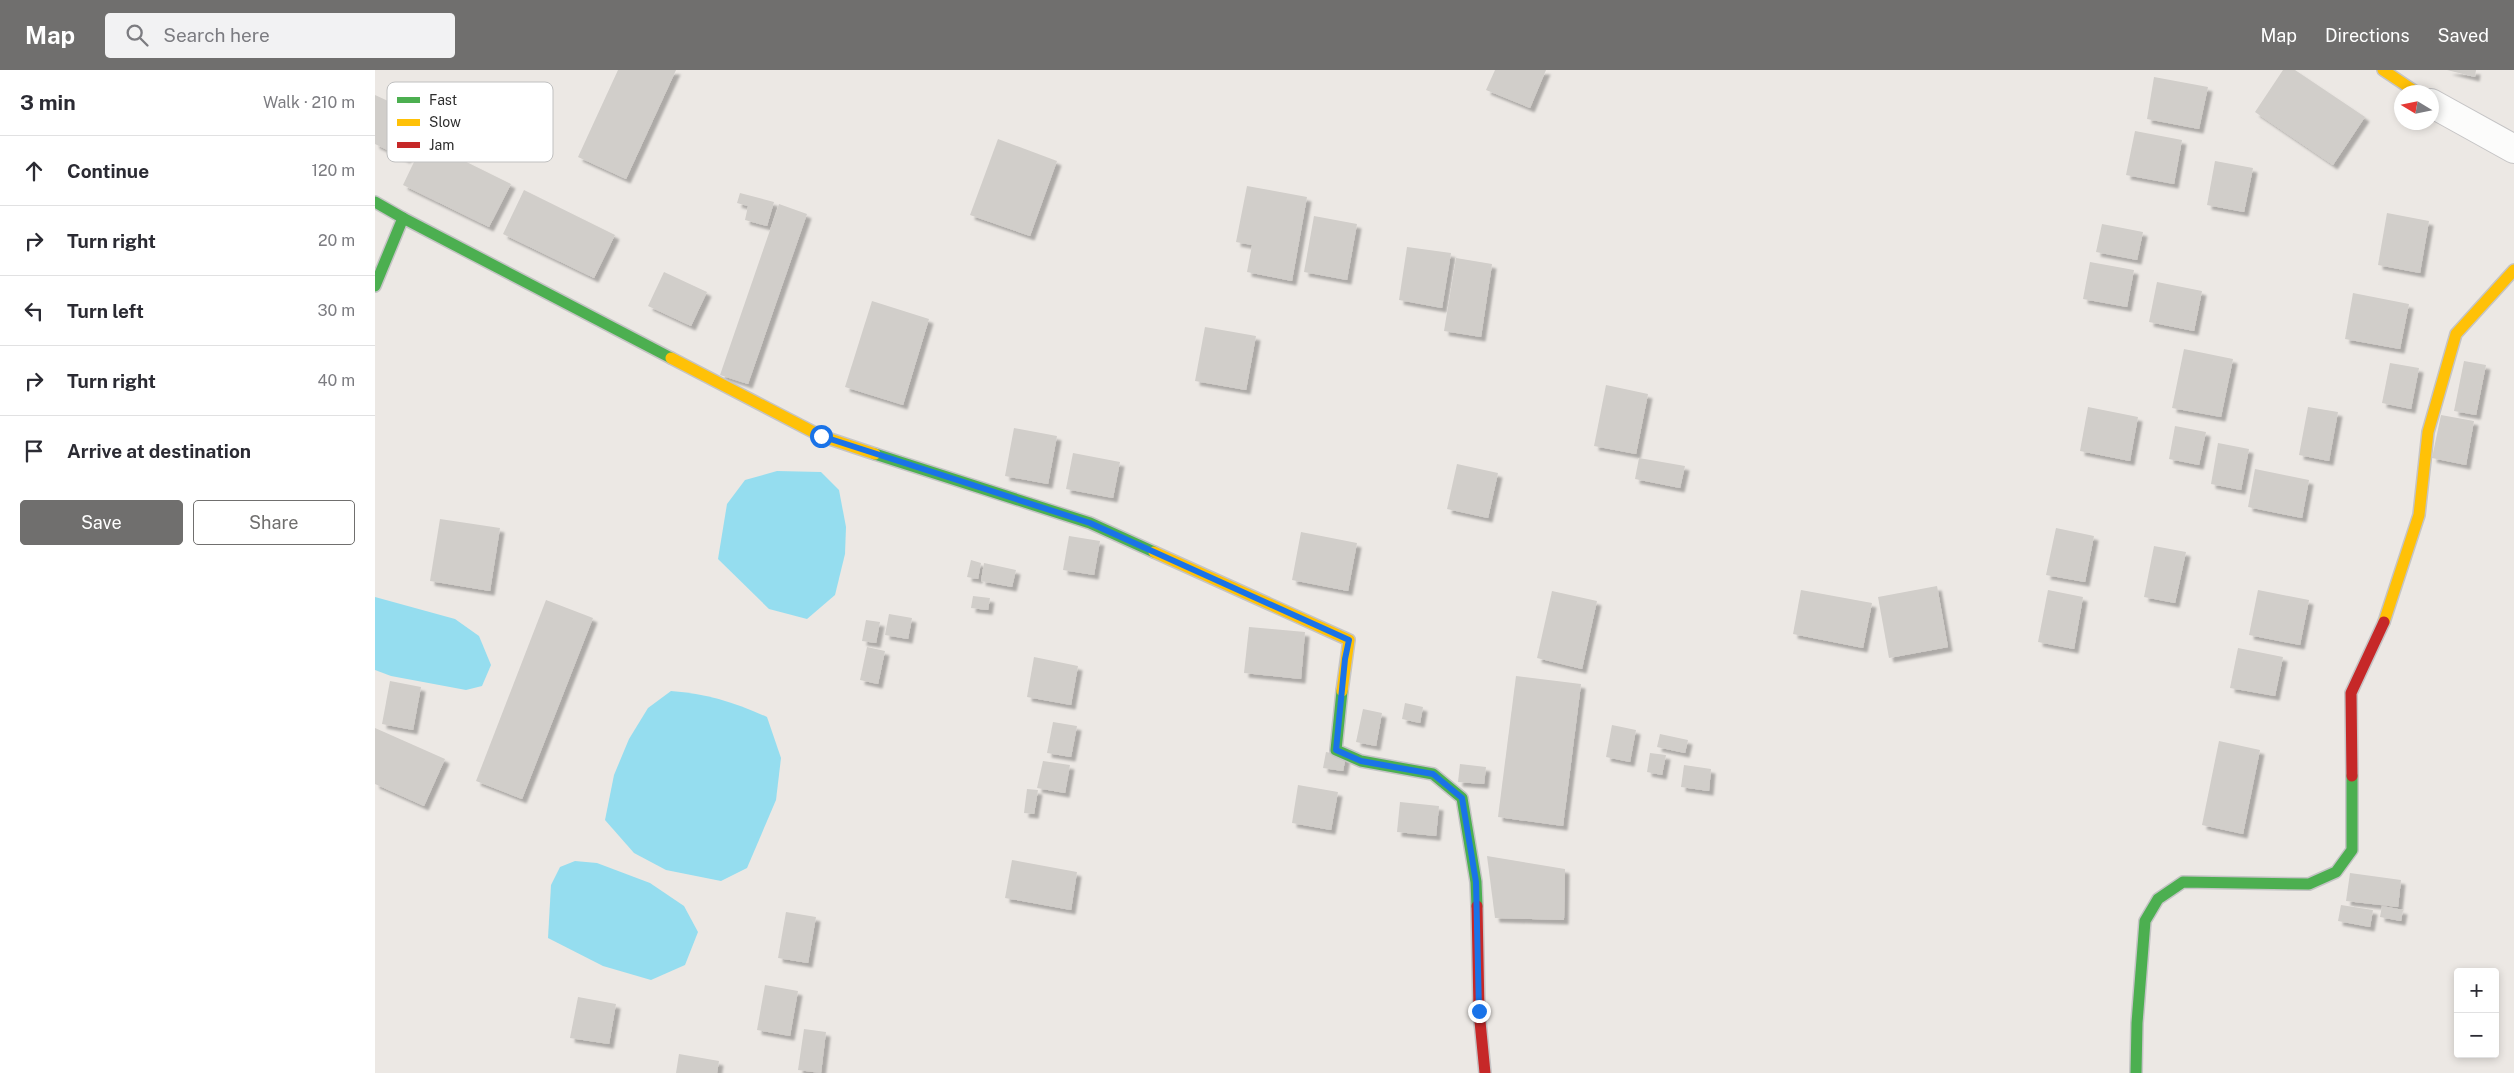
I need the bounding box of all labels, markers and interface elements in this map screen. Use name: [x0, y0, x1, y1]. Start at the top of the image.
search box: [105, 13, 455, 58]
text: Map: [25, 21, 75, 49]
icon: search: [123, 21, 151, 49]
text: Search here: [163, 24, 270, 46]
text: Map: [2260, 25, 2297, 46]
text: Directions: [2325, 25, 2410, 46]
text: Saved: [2438, 25, 2489, 46]
legend: [387, 82, 553, 162]
north arrow: [2394, 85, 2439, 130]
text: 3 min: [20, 90, 76, 115]
text: Fast: [429, 92, 457, 108]
text: Walk · 210 m: [263, 93, 355, 112]
text: Slow: [429, 114, 461, 130]
text: Jam: [429, 137, 454, 153]
icon: ahead: [20, 157, 48, 185]
text: Continue: [67, 160, 149, 182]
text: 120 m: [311, 161, 355, 180]
icon: right: [20, 227, 48, 255]
text: Turn right: [67, 230, 156, 252]
text: 20 m: [318, 231, 355, 250]
icon: left: [20, 297, 48, 325]
text: Turn left: [67, 300, 144, 322]
text: 30 m: [318, 301, 355, 320]
icon: right: [20, 367, 48, 395]
text: Turn right: [67, 370, 156, 392]
text: 40 m: [317, 371, 355, 390]
route start: [810, 425, 833, 448]
icon: arrive: [20, 437, 48, 465]
text: Arrive at destination: [67, 440, 251, 462]
button: Save: [20, 500, 183, 545]
button: Share: [193, 500, 355, 545]
map controls: [2454, 968, 2499, 1058]
button: +: [2454, 968, 2499, 1013]
route end: [1468, 1000, 1491, 1023]
button: −: [2454, 1013, 2499, 1058]

